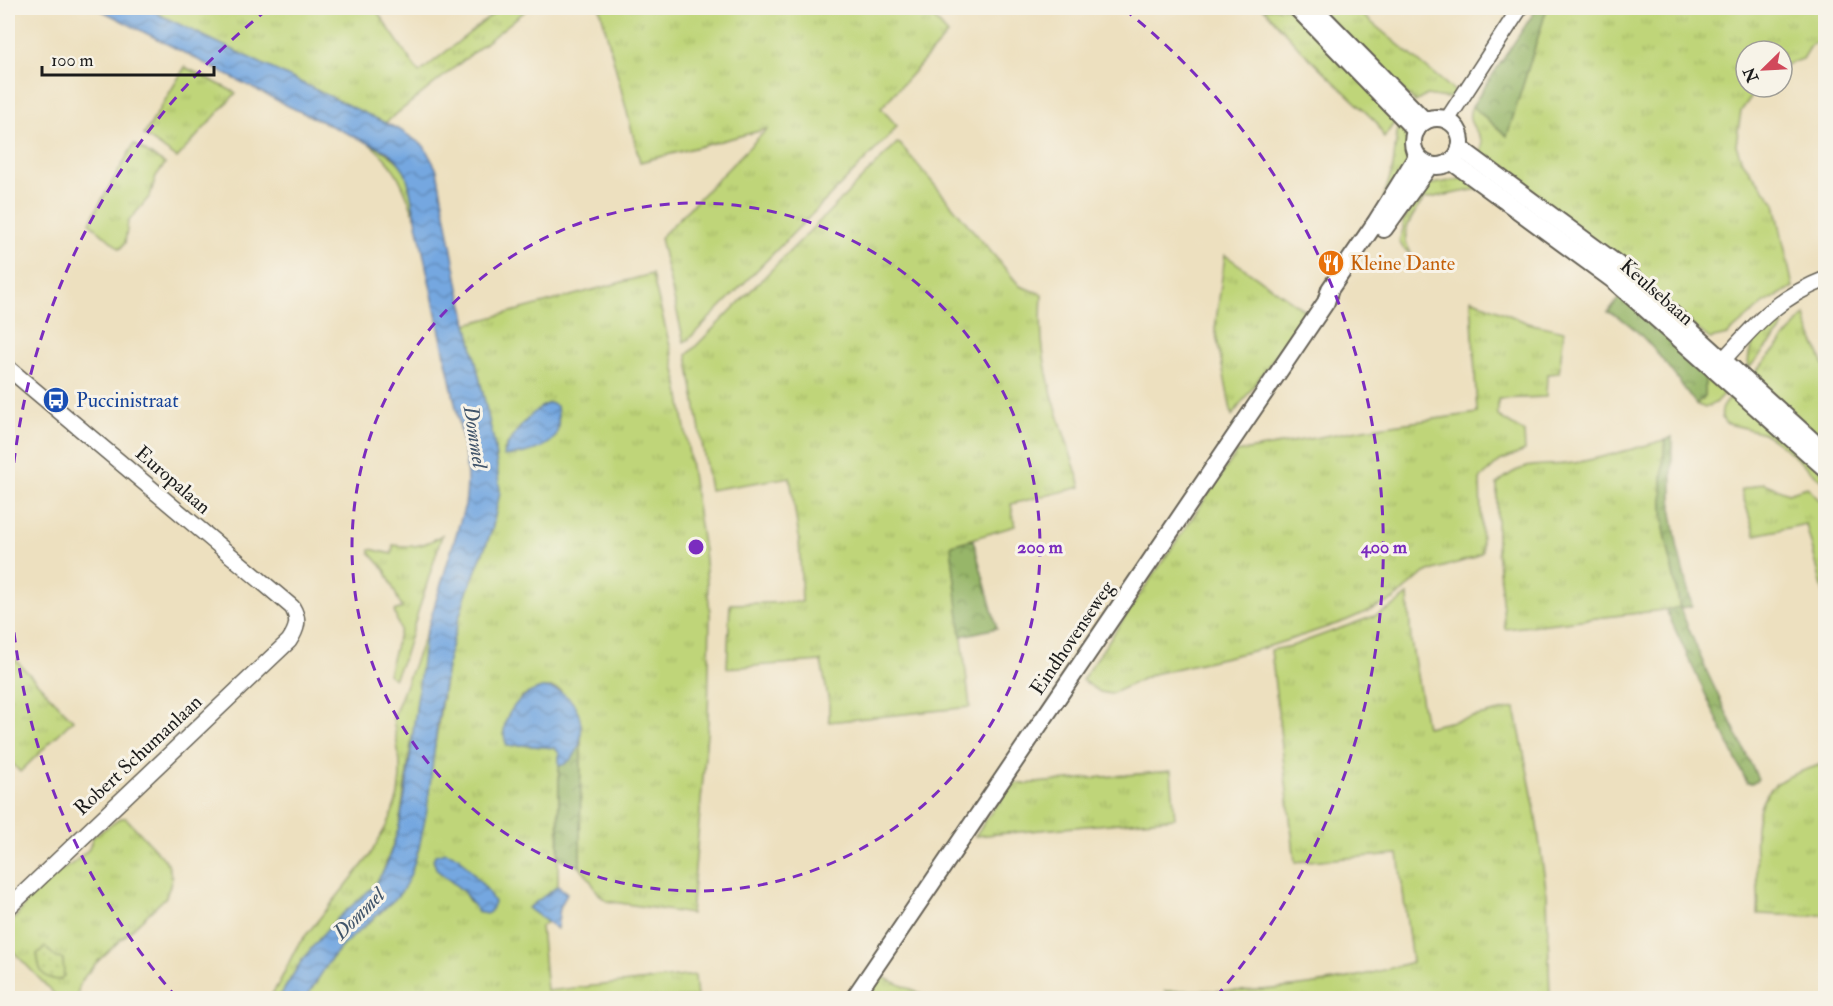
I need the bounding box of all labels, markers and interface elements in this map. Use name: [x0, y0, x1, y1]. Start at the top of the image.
scale bar: [42, 39, 214, 77]
north arrow: [1734, 39, 1794, 99]
text: 100 m: [51, 49, 94, 72]
text: N: [1739, 63, 1764, 86]
restaurant icon: Kleine Dante: [1316, 248, 1346, 278]
place label: Kleine Dante: [1350, 251, 1455, 276]
street label: Keulsebaan: [1615, 253, 1699, 331]
bus stop icon: Puccinistraat: [41, 385, 71, 415]
place label: Puccinistraat: [76, 388, 179, 413]
water label: Dommel: [457, 403, 494, 472]
street label: Europalaan: [129, 440, 216, 520]
text: 200 m: [1017, 536, 1064, 559]
text: 400 m: [1360, 536, 1408, 559]
centre of rings: [686, 537, 706, 557]
street label: Eindhovenseweg: [1025, 575, 1120, 700]
street label: Robert Schumanlaan: [69, 689, 207, 821]
water label: Dommel: [327, 881, 392, 946]

